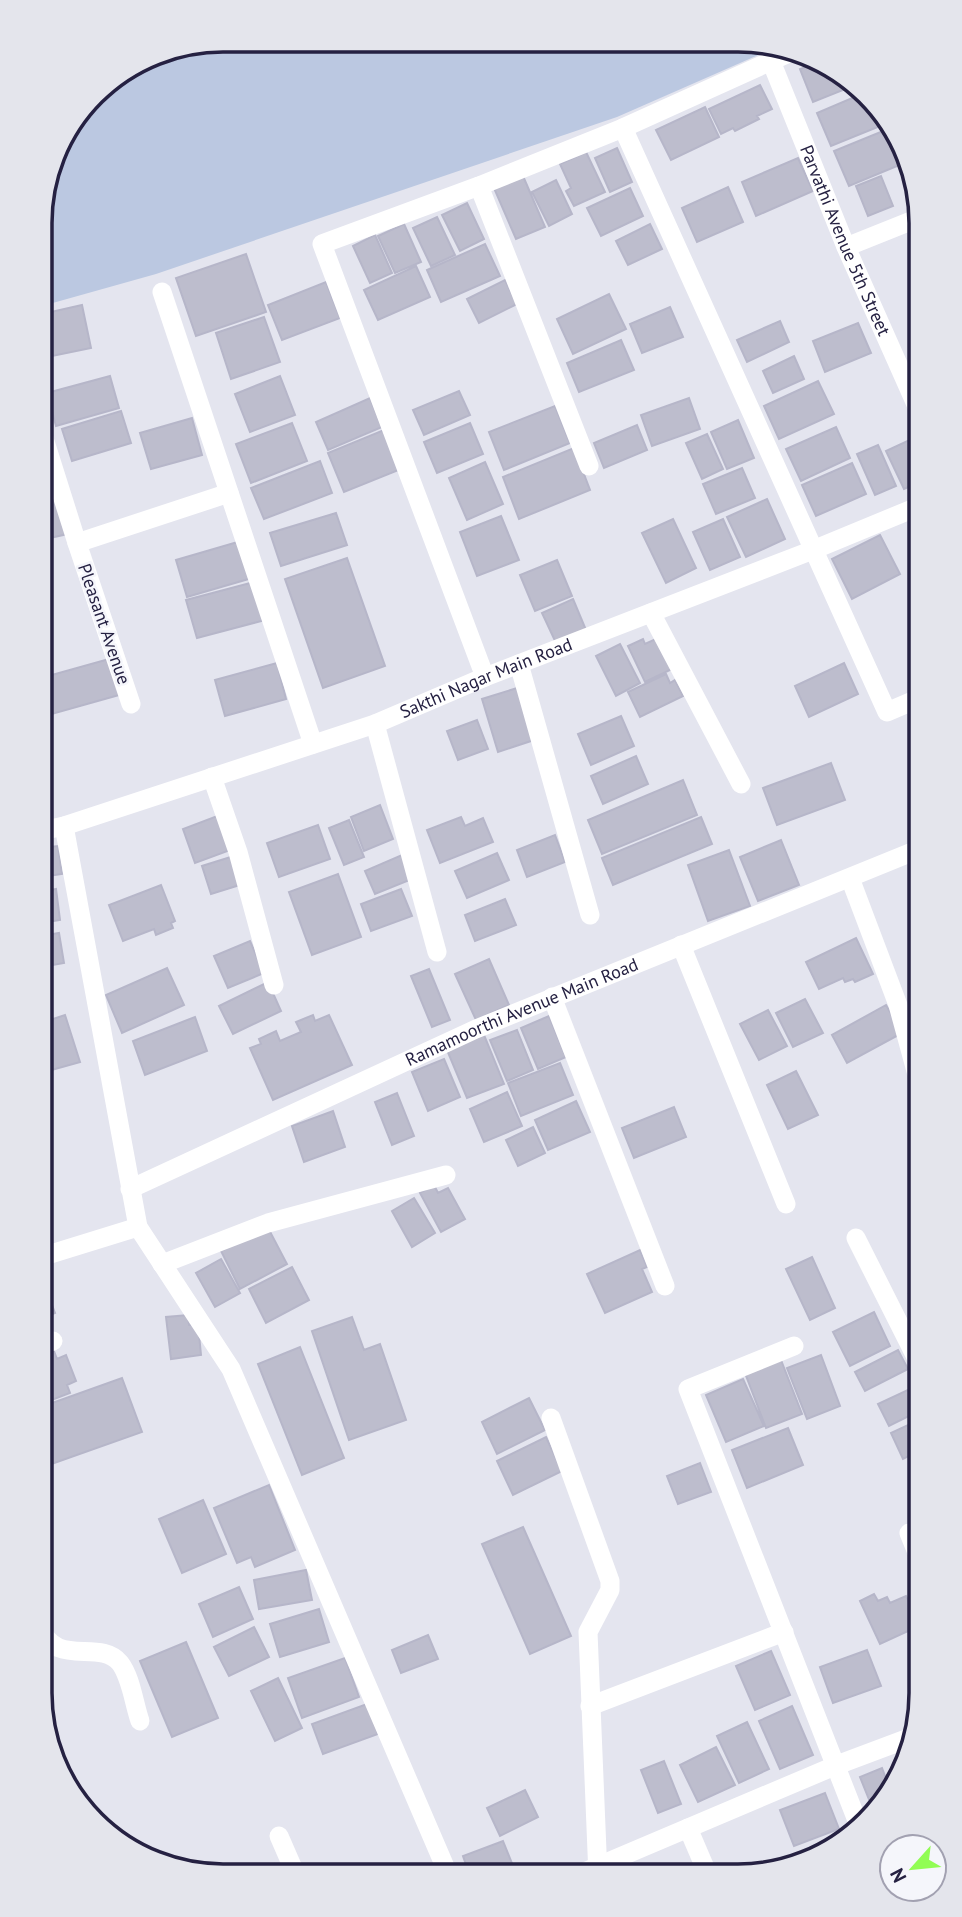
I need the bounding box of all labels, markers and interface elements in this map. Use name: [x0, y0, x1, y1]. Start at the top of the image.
street label: Parvathi Avenue 5th Street: [795, 141, 896, 339]
street label: Pleasant Avenue: [73, 560, 136, 687]
street label: Sakthi Nagar Main Road: [396, 632, 575, 723]
street label: Ramamoorthi Avenue Main Road: [402, 952, 641, 1071]
north arrow: [878, 1833, 948, 1903]
text: N: [884, 1865, 911, 1887]

